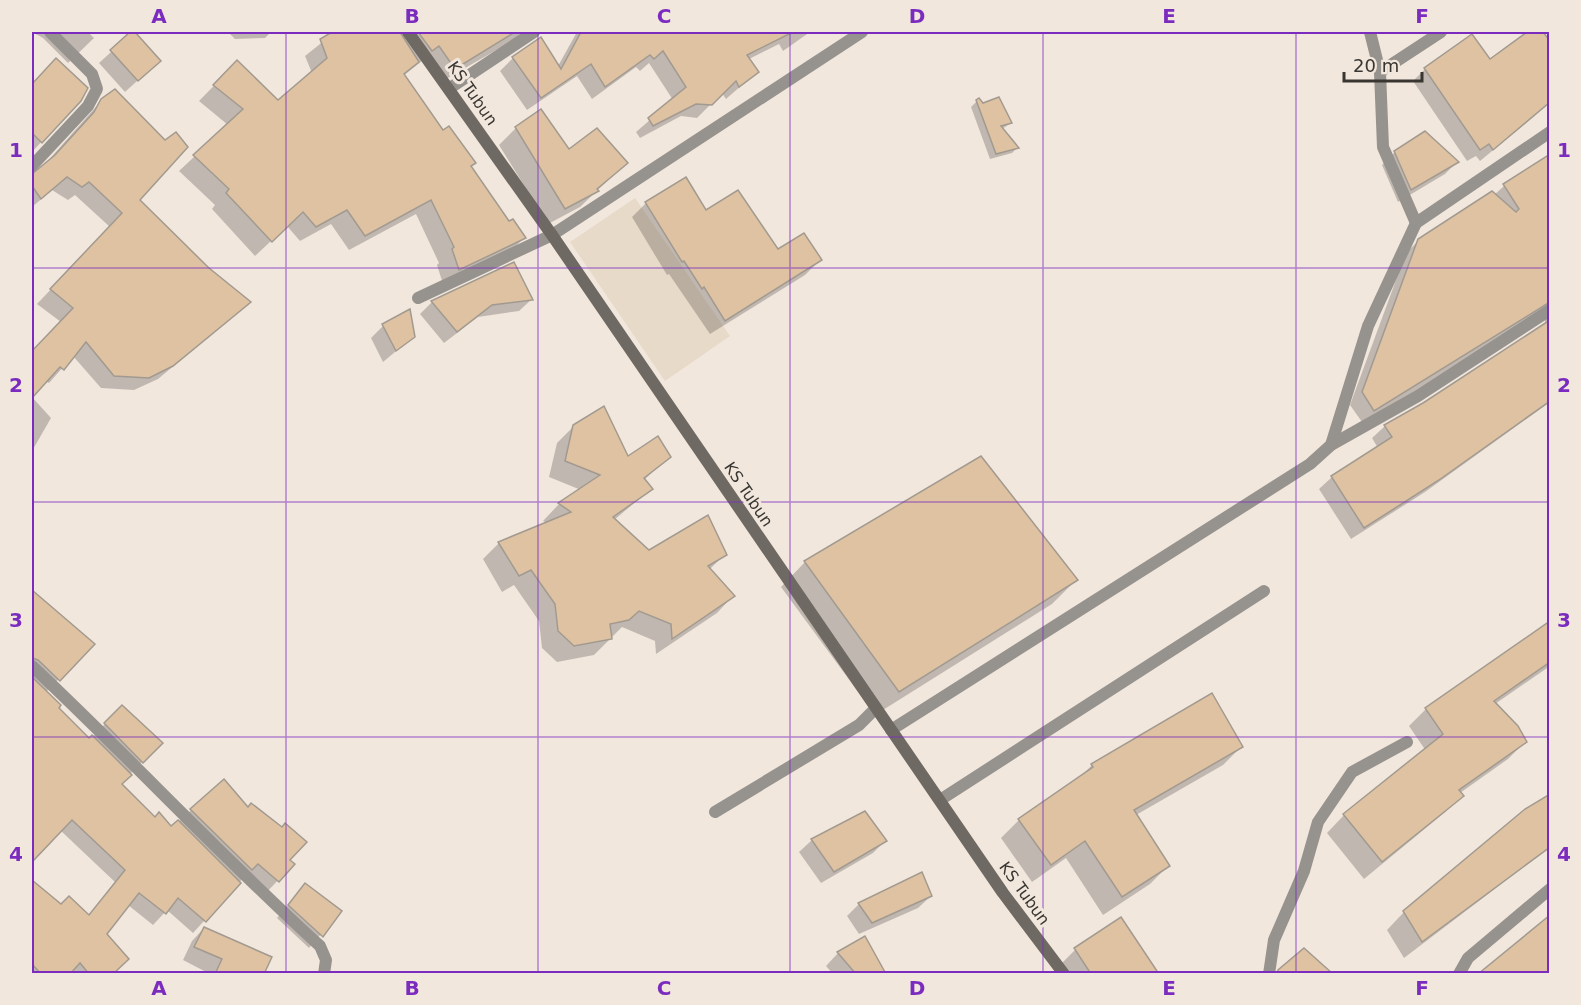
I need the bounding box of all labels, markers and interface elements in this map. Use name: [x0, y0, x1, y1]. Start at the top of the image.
text: A: [151, 4, 167, 28]
text: B: [404, 4, 420, 28]
text: C: [657, 4, 671, 28]
text: D: [909, 4, 925, 28]
text: E: [1162, 4, 1176, 28]
text: F: [1415, 4, 1429, 28]
scale bar: [1344, 45, 1422, 83]
text: 20 m: [1353, 55, 1399, 76]
street label: KS Tubun: [444, 58, 501, 129]
text: 1: [9, 138, 23, 162]
text: 1: [1557, 138, 1571, 162]
text: 2: [9, 373, 23, 397]
text: 2: [1557, 373, 1571, 397]
street label: KS Tubun: [720, 458, 777, 530]
text: 3: [9, 608, 23, 632]
text: 3: [1557, 608, 1571, 632]
text: 4: [9, 842, 23, 866]
text: 4: [1557, 842, 1571, 866]
street label: KS Tubun: [995, 858, 1054, 929]
text: A: [151, 976, 167, 1000]
text: B: [404, 976, 420, 1000]
text: C: [657, 976, 671, 1000]
text: D: [909, 976, 925, 1000]
text: E: [1162, 976, 1176, 1000]
text: F: [1415, 976, 1429, 1000]

